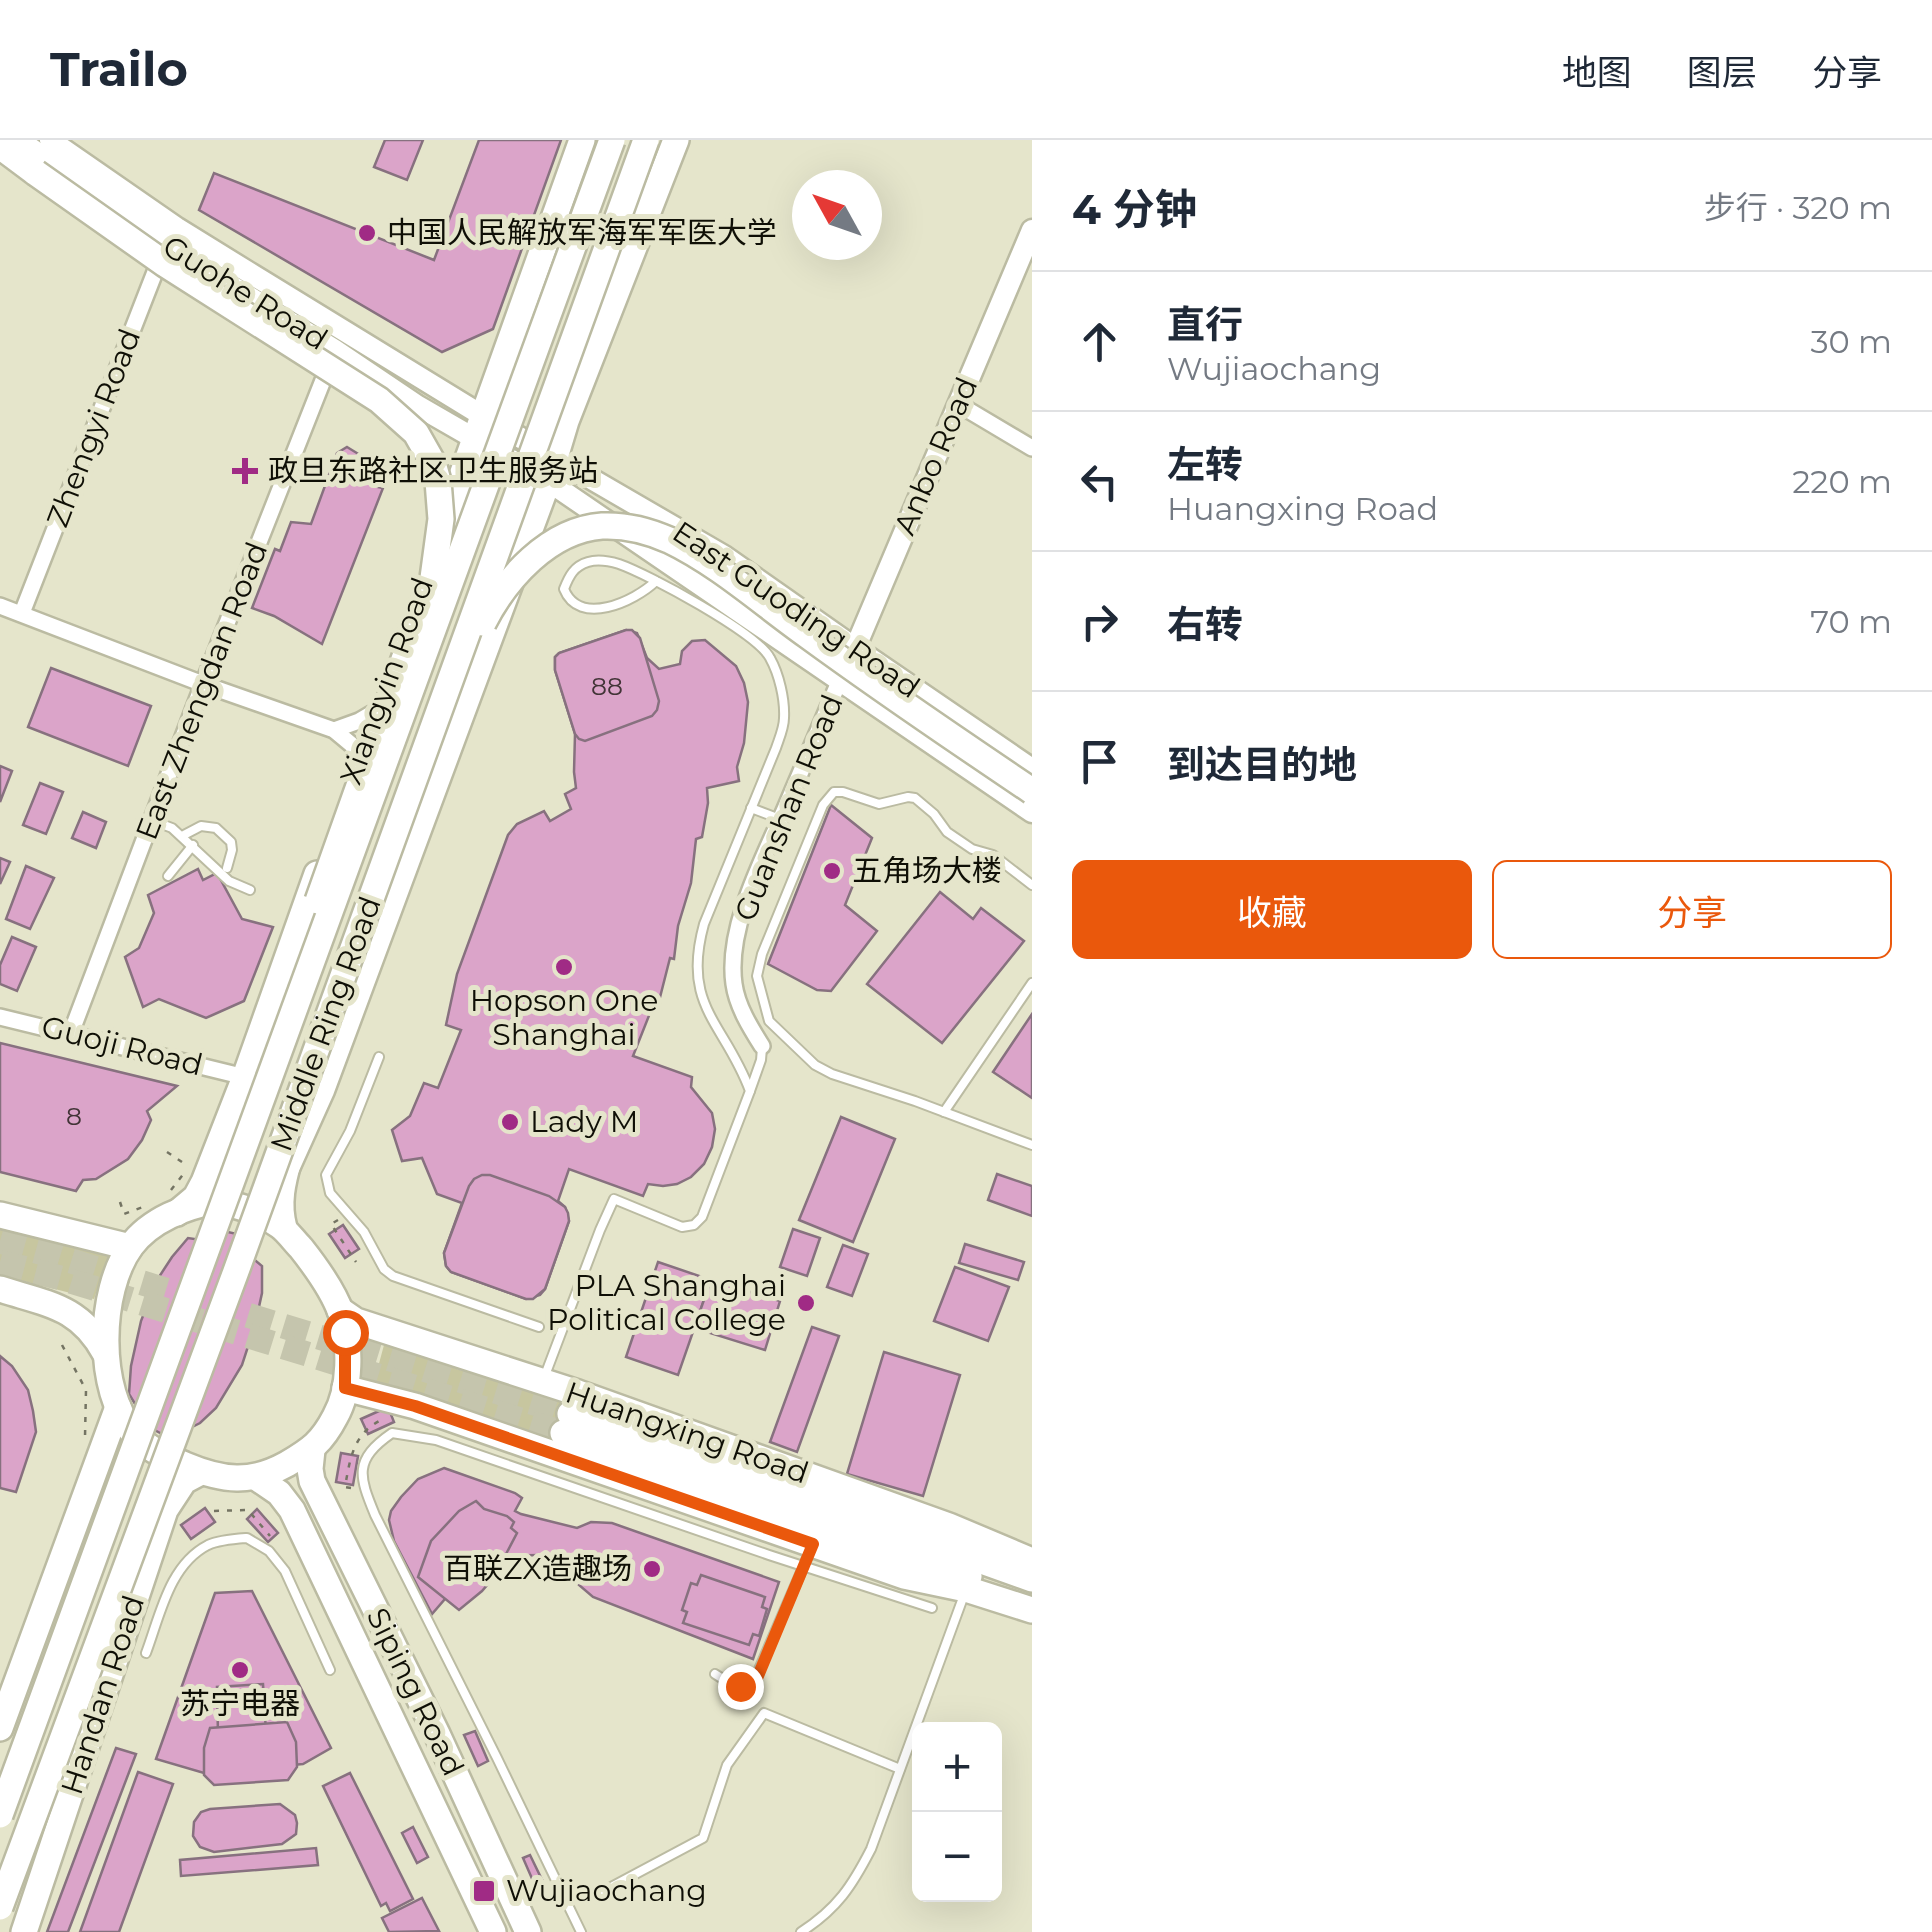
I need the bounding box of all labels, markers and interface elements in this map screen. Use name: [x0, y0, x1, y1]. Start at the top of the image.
text: Trailo: [50, 40, 188, 98]
text: 地图: [1562, 51, 1632, 94]
text: 图层: [1687, 51, 1757, 94]
text: 分享: [1812, 51, 1882, 94]
north arrow: [792, 170, 882, 260]
text: 4 分钟: [1072, 183, 1197, 235]
text: 步行 · 320 m: [1704, 188, 1892, 227]
place label: 中国人民解放军海军军医大学: [387, 214, 777, 251]
marker: 中国人民解放军海军军医大学: [356, 222, 378, 244]
street label: Guohe Road: [156, 227, 334, 358]
text: 直行: [1167, 301, 1243, 348]
icon: ahead: [1072, 314, 1127, 369]
text: 30 m: [1810, 322, 1892, 361]
street label: Zhengyi Road: [39, 324, 148, 532]
text: Wujiaochang: [1167, 349, 1381, 388]
street label: Anbo Road: [886, 372, 985, 540]
text: 左转: [1167, 441, 1243, 488]
place label: 政旦东路社区卫生服务站: [268, 452, 598, 489]
icon: left: [1072, 454, 1127, 509]
marker: 政旦东路社区卫生服务站: [232, 458, 258, 484]
text: 220 m: [1792, 462, 1892, 501]
text: Huangxing Road: [1167, 489, 1438, 528]
street label: East Guoding Road: [666, 513, 927, 706]
street label: East Zhengdan Road: [128, 537, 275, 845]
street label: Xiangyin Road: [332, 573, 441, 789]
icon: right: [1072, 594, 1127, 649]
text: 右转: [1167, 601, 1243, 648]
text: 70 m: [1810, 602, 1892, 641]
house number: 88: [591, 671, 623, 701]
street label: Guanshan Road: [726, 689, 851, 926]
icon: arrive: [1072, 734, 1127, 789]
text: 到达目的地: [1167, 741, 1357, 788]
place label: 五角场大楼: [852, 852, 1002, 889]
marker: 五角场大楼: [821, 860, 843, 882]
button: 收藏: [1072, 860, 1472, 959]
button: 分享: [1492, 860, 1892, 959]
street label: Middle Ring Road: [262, 891, 389, 1156]
marker: Hopson One Shanghai: [553, 956, 575, 978]
place label: Hopson One Shanghai: [470, 982, 658, 1053]
street label: Guoji Road: [38, 1008, 206, 1083]
house number: 8: [66, 1101, 82, 1131]
place label: Lady M: [530, 1103, 638, 1140]
marker: Lady M: [499, 1111, 521, 1133]
place label: PLA Shanghai Political College: [547, 1267, 786, 1338]
marker: PLA Shanghai Political College: [795, 1292, 817, 1314]
route start: [323, 1310, 369, 1356]
street label: Huangxing Road: [561, 1374, 813, 1491]
place label: 百联ZX造趣场: [443, 1550, 632, 1587]
marker: 百联ZX造趣场: [641, 1558, 663, 1580]
street label: Handan Road: [53, 1591, 152, 1799]
street label: Siping Road: [359, 1602, 472, 1782]
marker: 苏宁电器: [229, 1659, 251, 1681]
route end: [718, 1664, 764, 1710]
place label: 苏宁电器: [180, 1685, 300, 1722]
map controls: [912, 1722, 1002, 1902]
button: +: [912, 1722, 1002, 1812]
button: −: [912, 1812, 1002, 1902]
place label: Wujiaochang: [506, 1872, 707, 1909]
marker: Wujiaochang: [471, 1878, 497, 1904]

